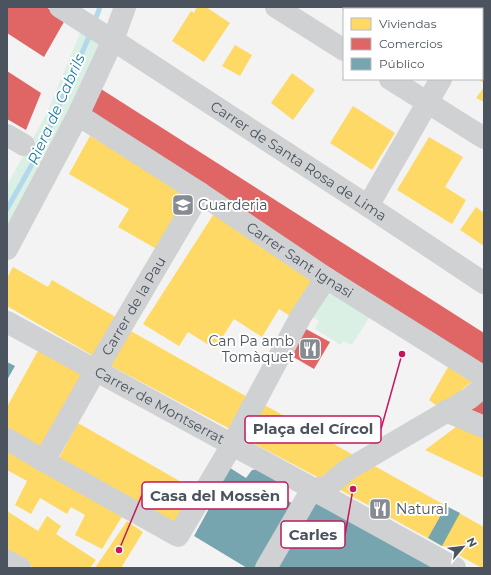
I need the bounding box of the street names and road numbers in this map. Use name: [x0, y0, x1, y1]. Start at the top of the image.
street label: Carrer de Santa Rosa de Lima: [207, 97, 390, 225]
street label: Carrer Sant Ignasi: [243, 218, 357, 302]
street label: Carrer de la Pau: [98, 253, 170, 359]
street label: Carrer de Montserrat: [92, 363, 228, 448]

